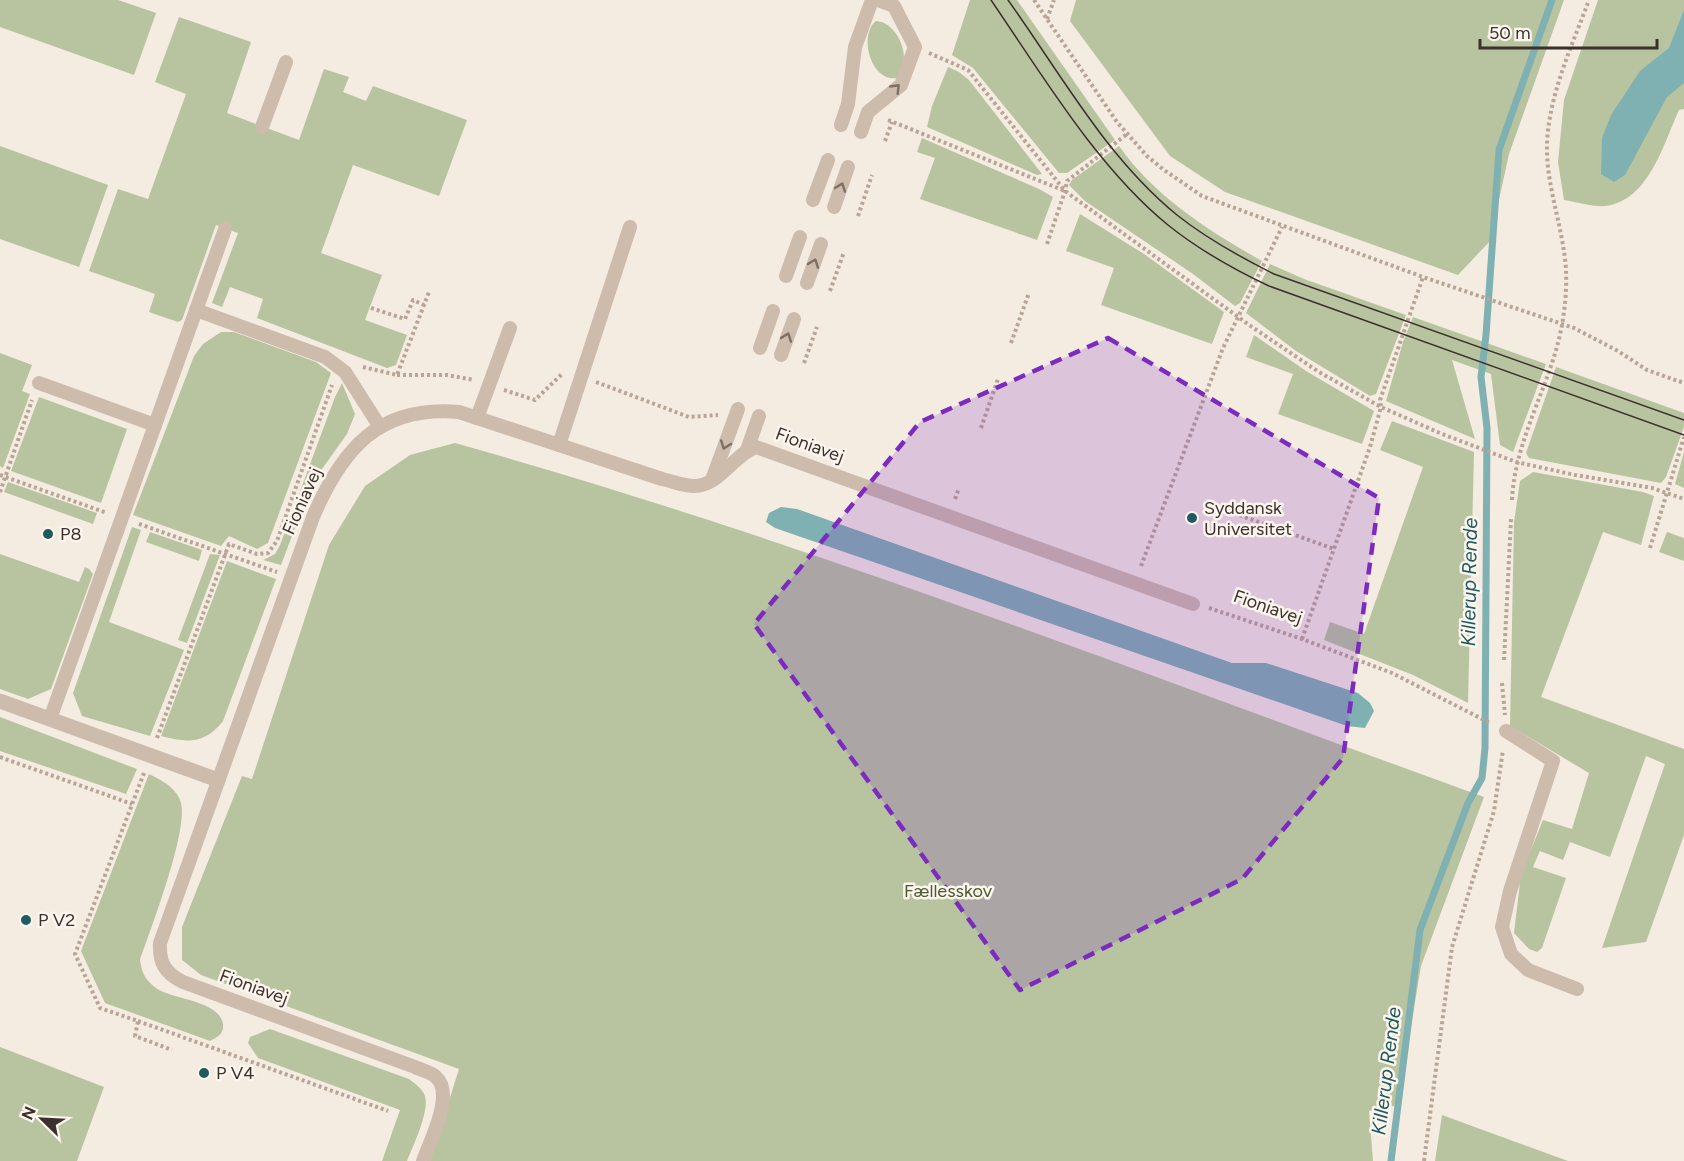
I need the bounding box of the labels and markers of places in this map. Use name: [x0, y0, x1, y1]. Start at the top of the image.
place label: Syddansk Universitet: [1204, 497, 1292, 540]
marker: Syddansk Universitet: [1185, 511, 1199, 525]
place label: P8: [60, 523, 81, 545]
marker: P8: [41, 527, 55, 541]
place label: P V2: [38, 909, 75, 931]
marker: P V2: [19, 913, 33, 927]
place label: P V4: [216, 1062, 255, 1084]
marker: P V4: [197, 1066, 211, 1080]

